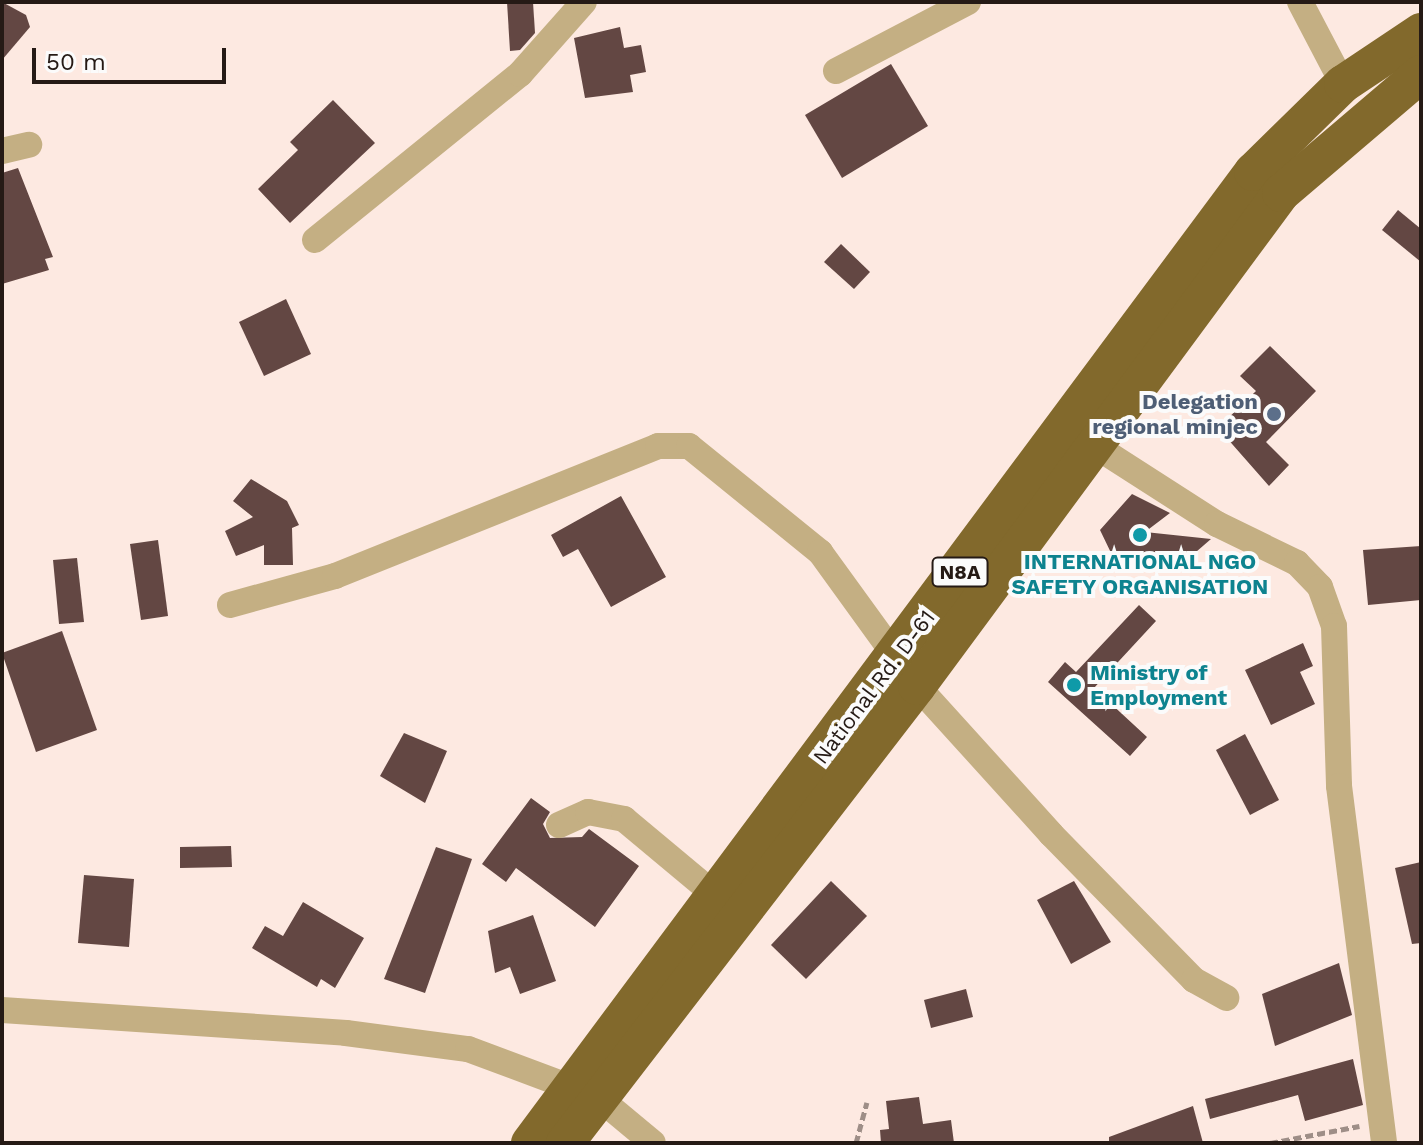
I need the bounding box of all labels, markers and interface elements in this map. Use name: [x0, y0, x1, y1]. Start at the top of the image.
scale bar: [36, 32, 230, 82]
text: 50 m: [46, 48, 106, 76]
place label: Delegation regional minjec: [1092, 388, 1258, 440]
marker: Delegation regional minjec: [1265, 405, 1283, 423]
marker: INTERNATIONAL NGO SAFETY ORGANISATION: [1131, 526, 1149, 544]
place label: INTERNATIONAL NGO SAFETY ORGANISATION: [1011, 548, 1269, 600]
road number: N8A: [930, 556, 990, 588]
street label: National Rd. D-61: [807, 604, 941, 770]
place label: Ministry of Employment: [1090, 659, 1227, 710]
marker: Ministry of Employment: [1065, 676, 1083, 694]

